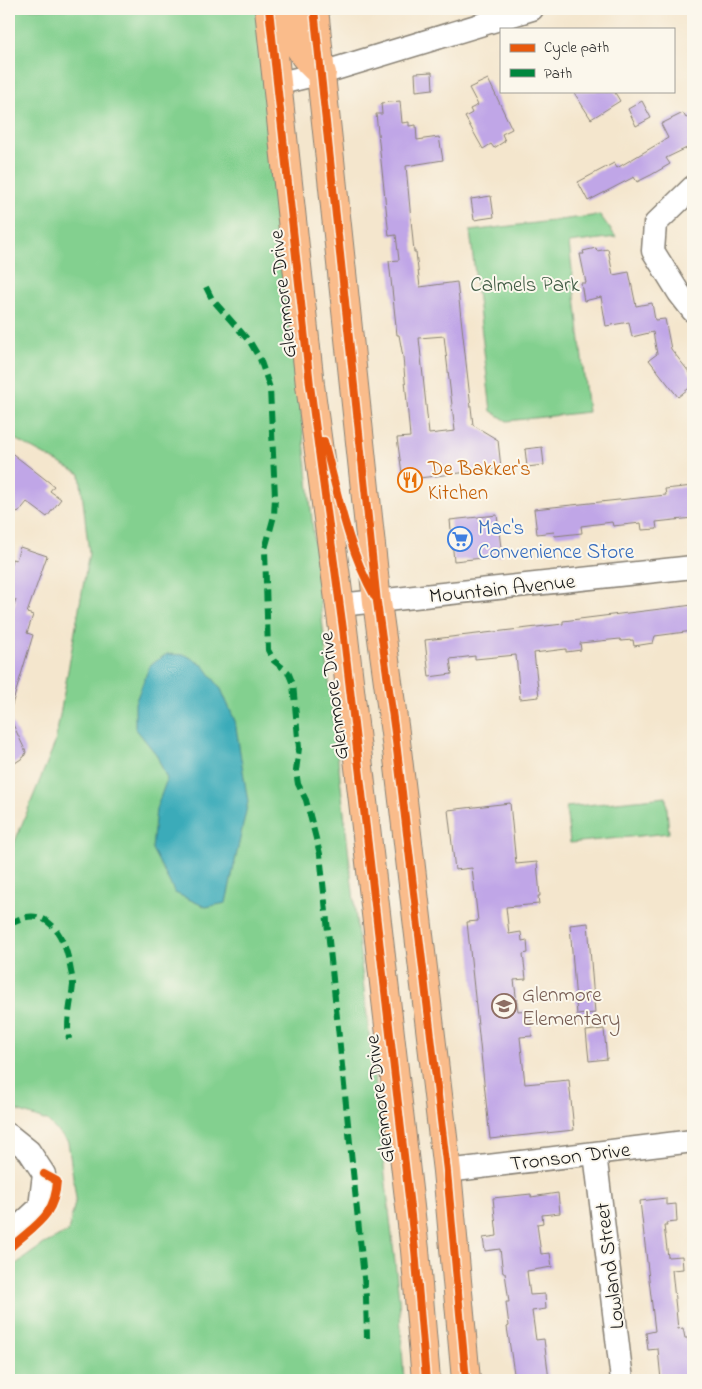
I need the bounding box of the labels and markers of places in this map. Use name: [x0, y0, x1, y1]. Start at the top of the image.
place label: De Bakker's Kitchen: [427, 455, 531, 509]
restaurant icon: De Bakker's Kitchen: [397, 467, 423, 493]
place label: Mac's Convenience Store: [478, 514, 635, 568]
supermarket icon: Mac's Convenience Store: [447, 526, 473, 552]
place label: Glenmore Elementary: [522, 981, 620, 1037]
school or university icon: Glenmore Elementary: [491, 993, 517, 1019]

